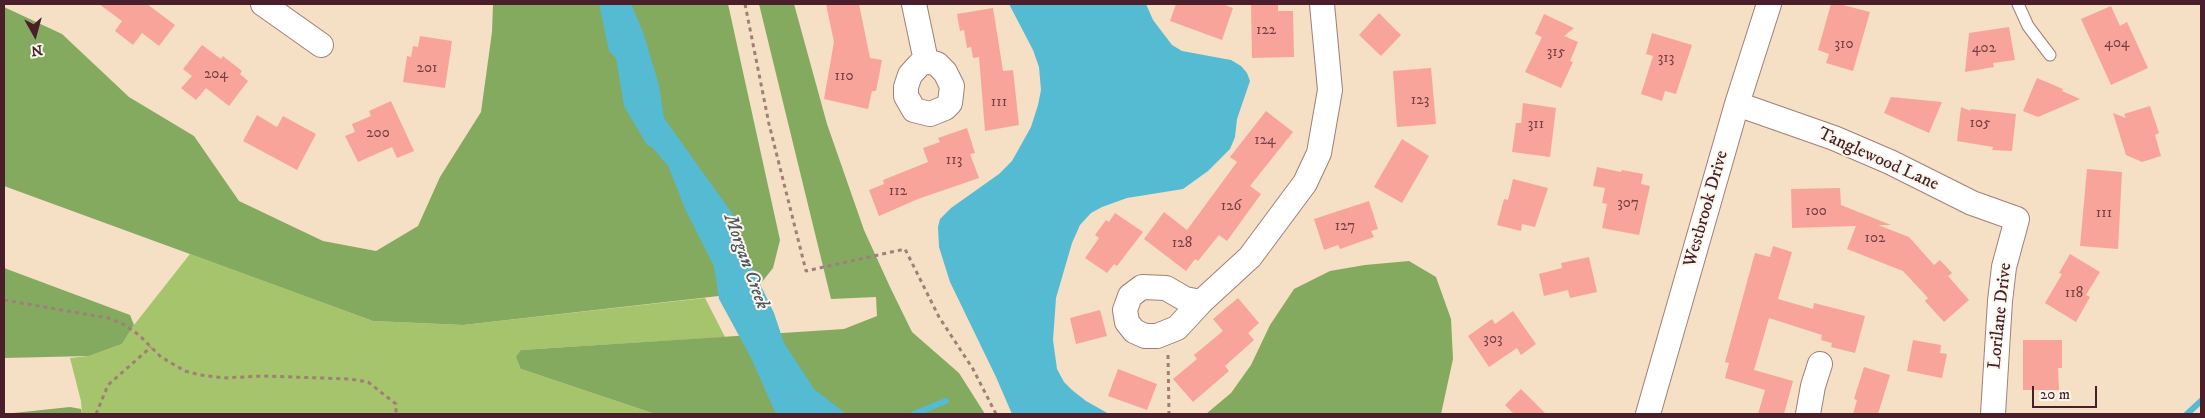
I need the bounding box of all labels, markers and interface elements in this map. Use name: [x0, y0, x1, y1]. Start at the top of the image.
north arrow: [10, 10, 60, 60]
house number: 122: [1256, 22, 1276, 40]
house number: 404: [2104, 35, 2130, 53]
house number: 310: [1834, 36, 1854, 54]
text: N: [30, 40, 44, 60]
house number: 402: [1972, 40, 1996, 58]
house number: 315: [1547, 44, 1565, 62]
house number: 313: [1658, 50, 1674, 68]
house number: 201: [417, 60, 437, 78]
house number: 204: [204, 66, 228, 84]
house number: 110: [834, 68, 854, 86]
house number: 123: [1411, 92, 1429, 110]
house number: 111: [991, 94, 1007, 112]
house number: 105: [1970, 115, 1990, 133]
house number: 311: [1528, 116, 1544, 134]
street label: Tanglewood Lane: [1814, 124, 1942, 196]
house number: 200: [366, 125, 390, 143]
house number: 124: [1254, 132, 1276, 150]
street label: Westbrook Drive: [1680, 148, 1734, 270]
house number: 113: [946, 152, 962, 170]
house number: 112: [889, 183, 907, 201]
house number: 307: [1617, 195, 1639, 213]
house number: 126: [1221, 198, 1241, 216]
house number: 100: [1805, 203, 1827, 221]
house number: 111: [2096, 205, 2112, 223]
water label: Morgan Creek: [717, 211, 773, 313]
house number: 127: [1335, 218, 1355, 236]
house number: 102: [1865, 230, 1885, 248]
house number: 128: [1172, 235, 1192, 253]
street label: Lorilane Drive: [1985, 262, 2017, 370]
house number: 118: [2065, 285, 2083, 303]
house number: 303: [1483, 331, 1503, 349]
scale bar: [2035, 376, 2100, 408]
text: 20 m: [2040, 385, 2070, 404]

